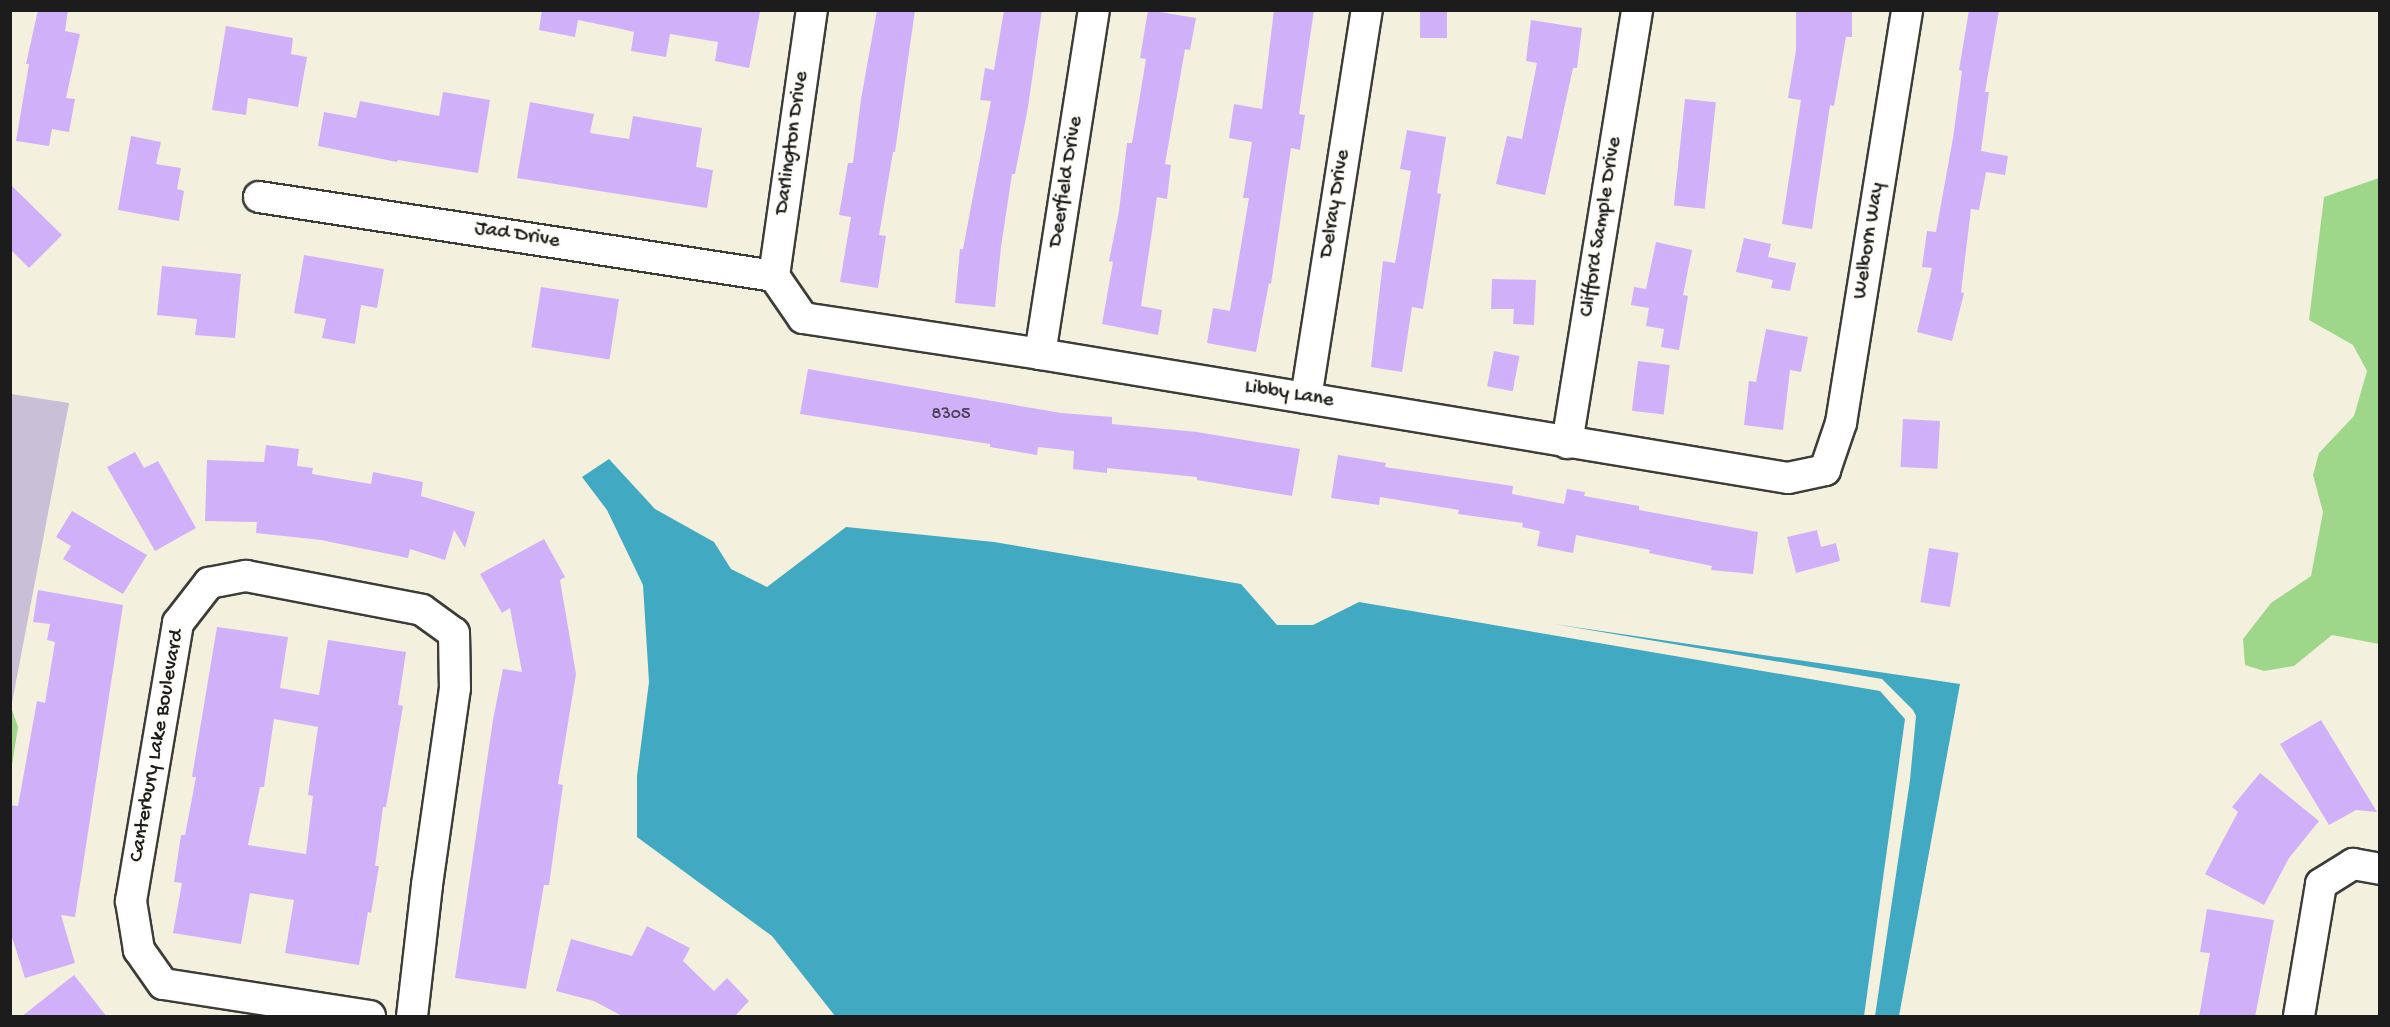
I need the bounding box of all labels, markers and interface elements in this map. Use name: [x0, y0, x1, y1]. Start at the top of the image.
street label: Darlington Drive: [770, 70, 816, 216]
street label: Deerfield Drive: [1044, 115, 1090, 249]
street label: Clifford Sample Drive: [1575, 135, 1629, 319]
street label: Delray Drive: [1315, 148, 1357, 260]
street label: Welborn Way: [1848, 181, 1892, 301]
street label: Jad Drive: [473, 217, 561, 255]
street label: Libby Lane: [1243, 376, 1335, 414]
house number: 8305: [932, 404, 970, 426]
street label: Canterbury Lake Boulevard: [125, 628, 191, 864]

